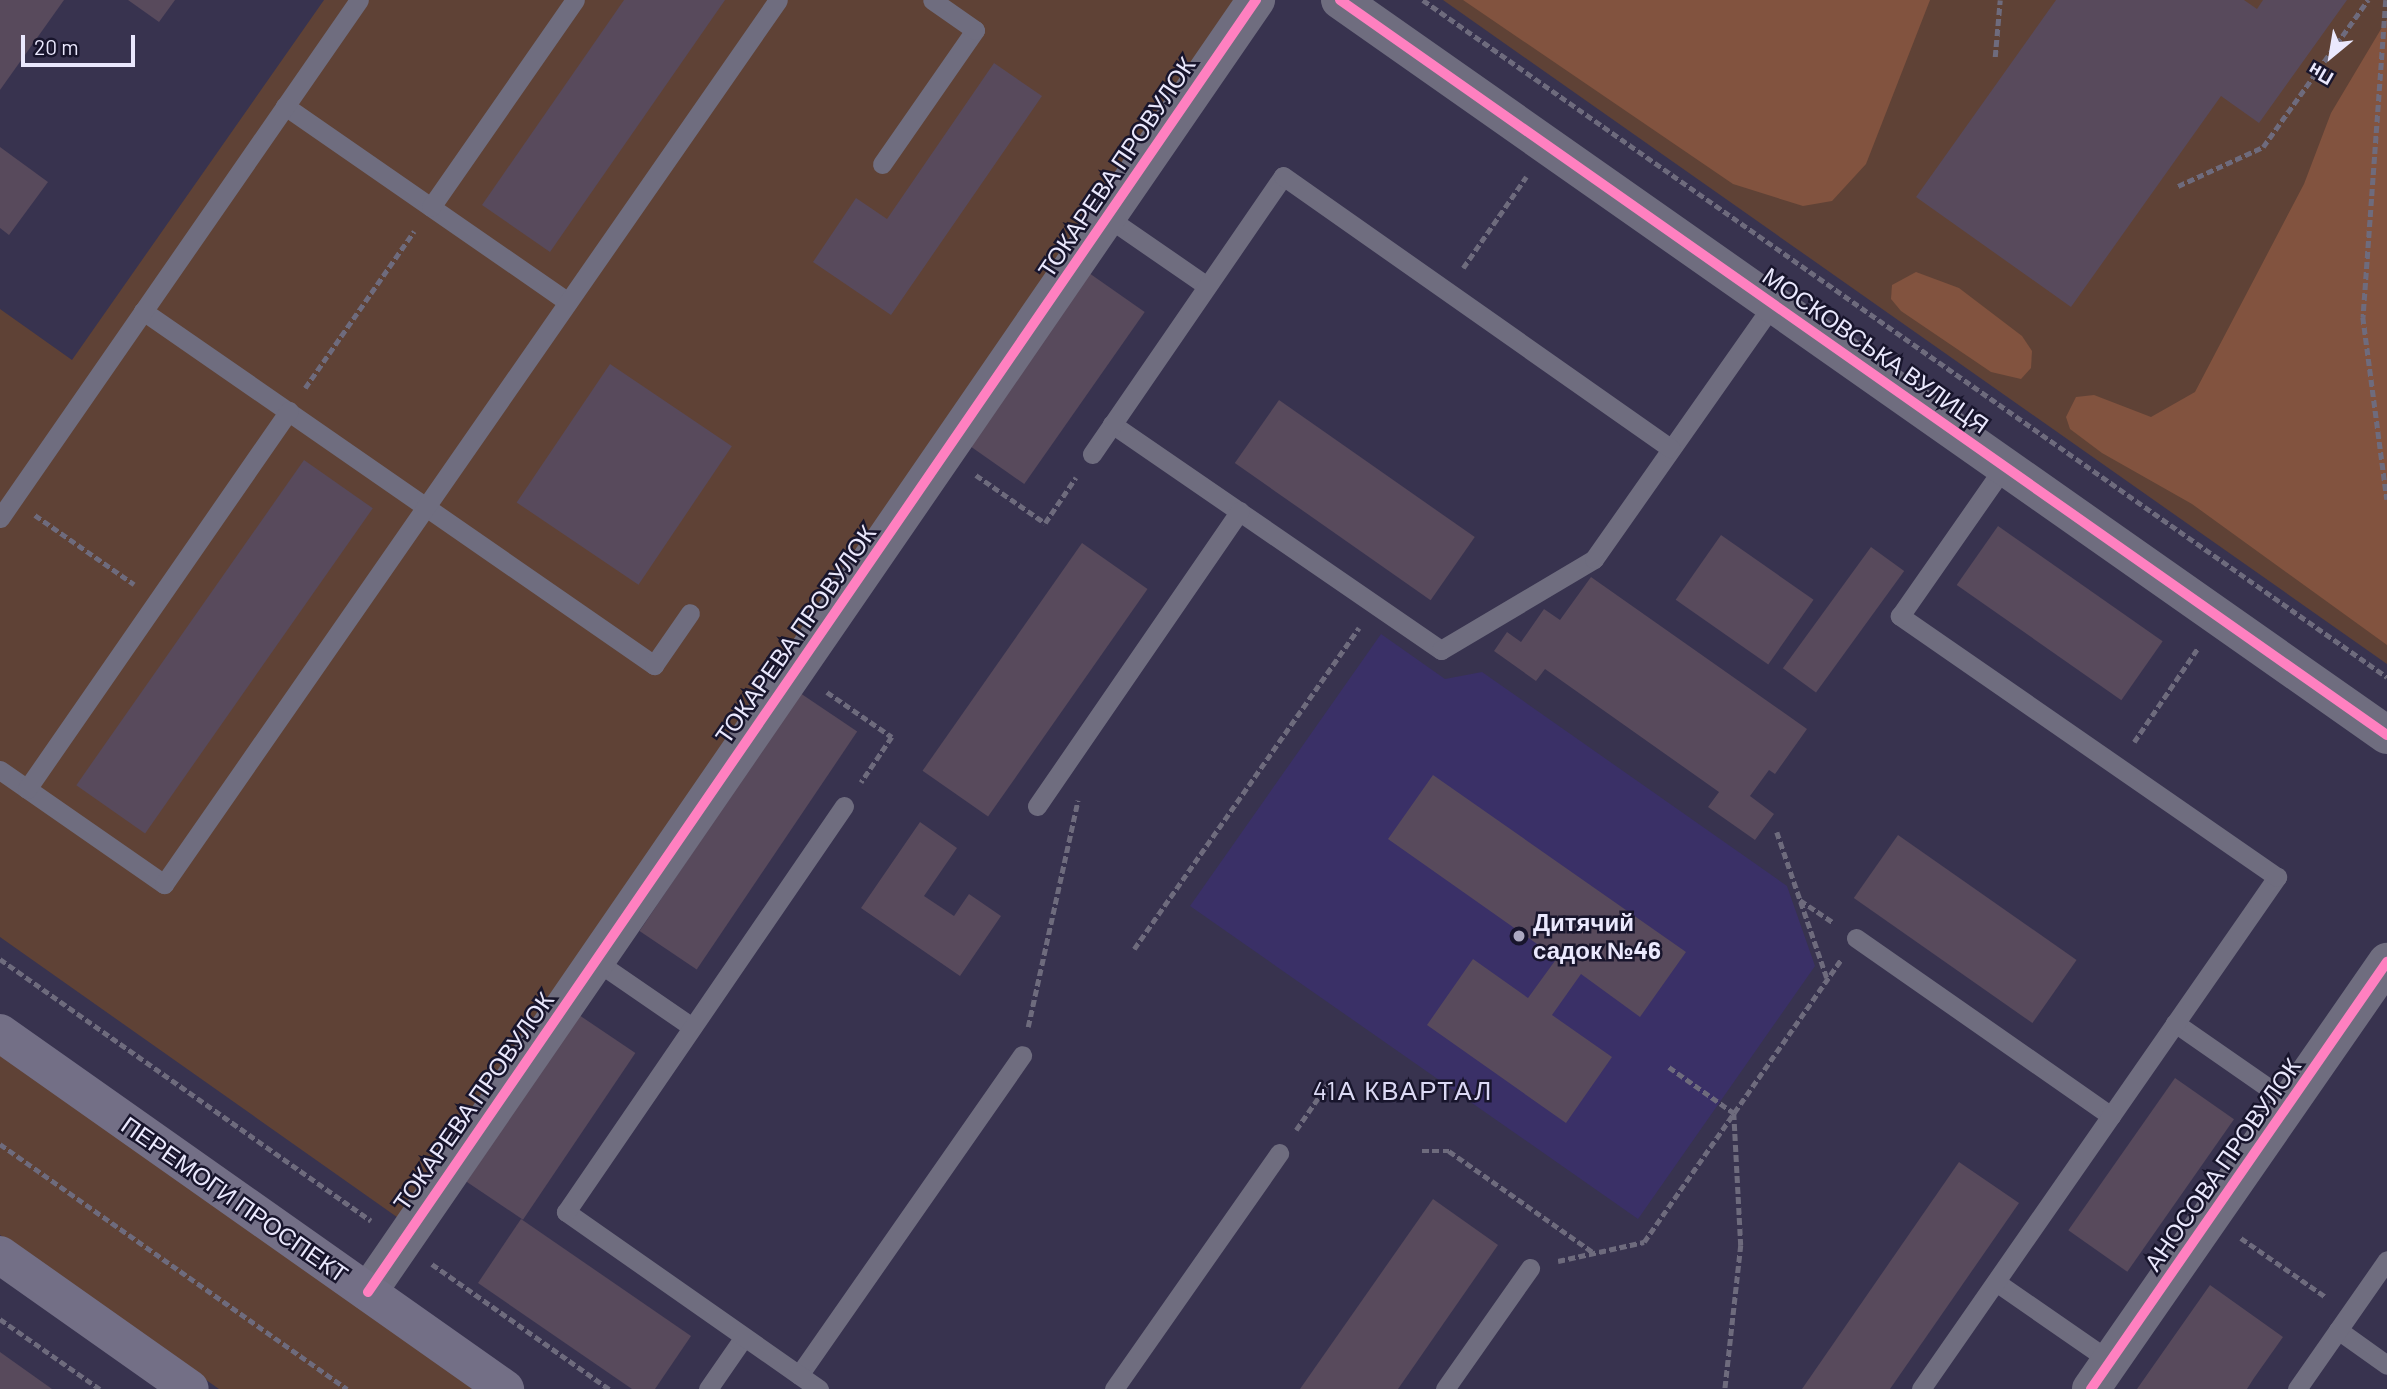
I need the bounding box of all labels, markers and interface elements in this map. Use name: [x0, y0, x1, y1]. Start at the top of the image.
scale bar: [24, 21, 138, 65]
north arrow: [2296, 21, 2366, 91]
text: 20 m: [34, 34, 79, 59]
street label: ТОКАРЕВА ПРОВУЛОК: [1031, 51, 1201, 283]
text: Пн: [2304, 58, 2337, 91]
street label: МОСКОВСЬКА ВУЛИЦЯ: [1757, 261, 1995, 439]
street label: ТОКАРЕВА ПРОВУЛОК: [709, 519, 881, 749]
place label: Дитячий садок №46: [1533, 908, 1661, 964]
marker: Дитячий садок №46: [1511, 928, 1527, 944]
street label: ТОКАРЕВА ПРОВУЛОК: [387, 986, 559, 1216]
street label: АНОСОВА ПРОВУЛОК: [2138, 1052, 2306, 1276]
district label: 41А КВАРТАЛ: [1314, 1074, 1492, 1106]
street label: ПЕРЕМОГИ ПРОСПЕКТ: [116, 1110, 354, 1288]

